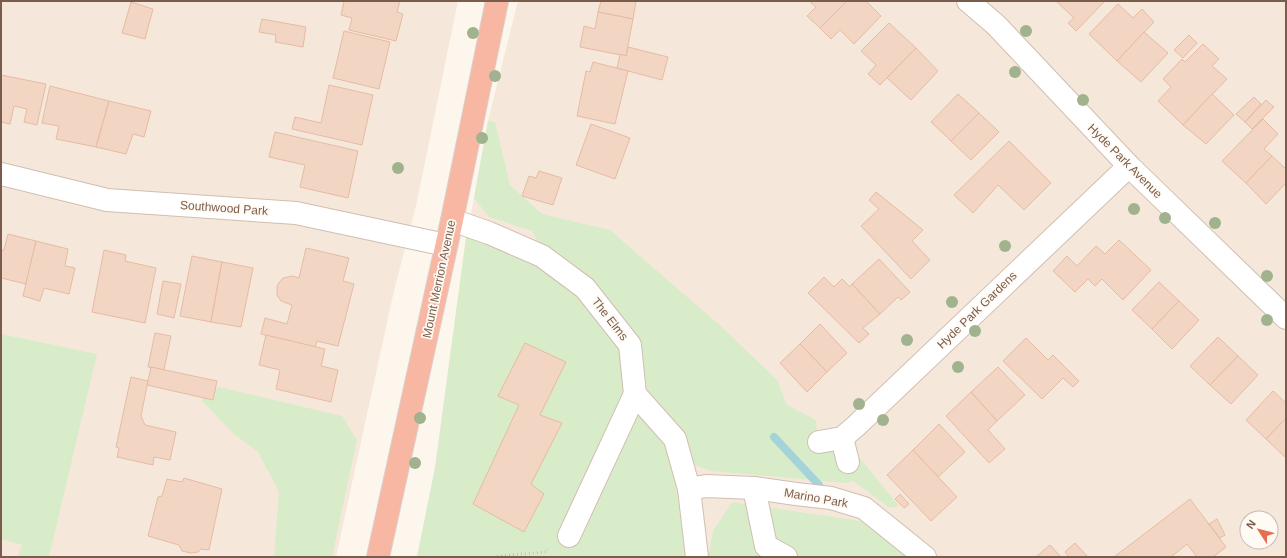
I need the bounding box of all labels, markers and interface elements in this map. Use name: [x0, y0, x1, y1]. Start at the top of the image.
street label: Hyde Park Avenue: [1085, 121, 1165, 201]
street label: Southwood Park: [180, 198, 269, 218]
street label: Mount Merrion Avenue: [420, 218, 458, 339]
street label: Hyde Park Gardens: [934, 268, 1020, 352]
street label: The Elms: [589, 295, 631, 343]
street label: Marino Park: [783, 485, 850, 511]
north arrow: [1239, 510, 1279, 550]
text: N: [1244, 517, 1258, 531]

